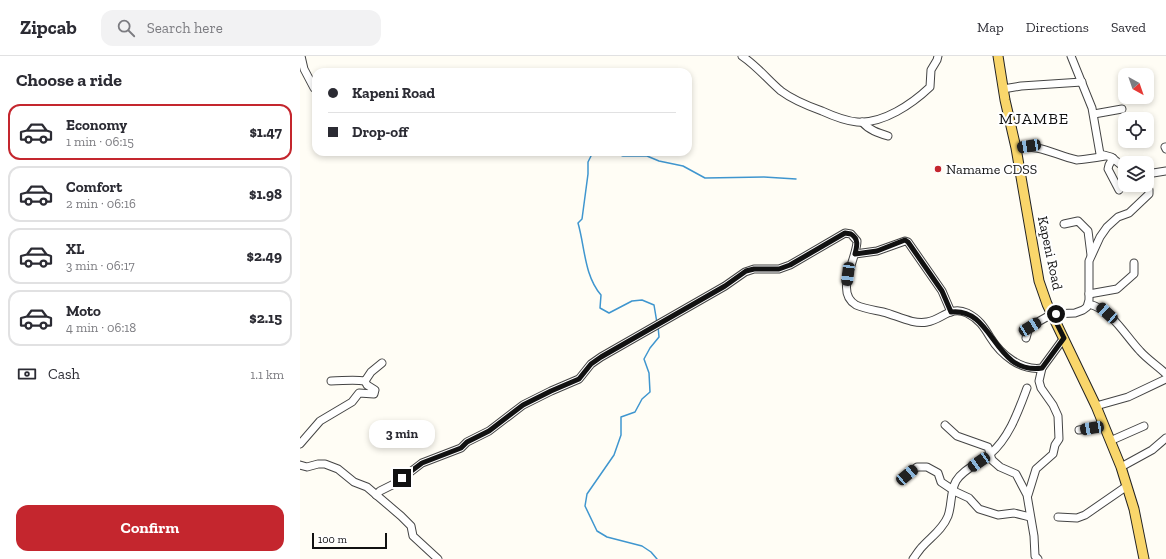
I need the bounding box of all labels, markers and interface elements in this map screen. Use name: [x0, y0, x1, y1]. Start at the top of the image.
search box: [101, 10, 381, 46]
text: Zipcab: [20, 16, 77, 39]
icon: search: [115, 17, 137, 39]
text: Search here: [147, 19, 223, 37]
text: Map: [977, 19, 1004, 36]
text: Directions: [1026, 19, 1089, 36]
text: Saved: [1111, 19, 1146, 36]
north arrow: [1118, 68, 1154, 104]
map controls: [1118, 68, 1154, 192]
text: Choose a ride: [16, 69, 122, 91]
text: Kapeni Road: [352, 84, 435, 102]
district label: MJAMBE: [999, 109, 1069, 128]
button: locate: [1118, 112, 1154, 148]
icon: car: [18, 114, 54, 150]
text: Economy: [66, 116, 127, 134]
text: $1.47: [249, 123, 282, 141]
text: Drop-off: [352, 123, 408, 141]
text: 1 min · 06:15: [66, 134, 134, 149]
car: [1016, 138, 1042, 154]
button: layers: [1118, 156, 1154, 192]
place label: Namame CDSS: [946, 161, 1037, 178]
marker: Namame CDSS: [933, 164, 943, 174]
icon: car: [18, 176, 54, 212]
text: Comfort: [66, 178, 122, 196]
text: $1.98: [249, 185, 282, 203]
text: 2 min · 06:16: [66, 196, 136, 211]
street label: Kapeni Road: [1034, 214, 1066, 292]
icon: car: [18, 238, 54, 274]
text: XL: [66, 240, 84, 258]
text: $2.49: [247, 247, 282, 265]
text: 3 min · 06:17: [66, 258, 135, 273]
car: [841, 261, 855, 287]
icon: car: [18, 300, 54, 336]
car: [1094, 301, 1120, 325]
text: Moto: [66, 302, 101, 320]
route start: [1047, 305, 1065, 323]
text: $2.15: [249, 309, 282, 327]
car: [1017, 316, 1043, 338]
text: 4 min · 06:18: [66, 320, 136, 335]
icon: cash: [16, 363, 38, 385]
text: Cash: [48, 365, 80, 383]
text: 1.1 km: [250, 367, 284, 382]
callout: 3 min: [369, 420, 435, 448]
car: [1079, 420, 1105, 436]
text: 3 min: [386, 426, 418, 441]
car: [966, 450, 992, 474]
car: [894, 463, 920, 487]
route end: [393, 469, 411, 487]
button: Confirm: [16, 505, 284, 551]
scale bar: [312, 531, 387, 550]
text: 100 m: [318, 533, 347, 546]

